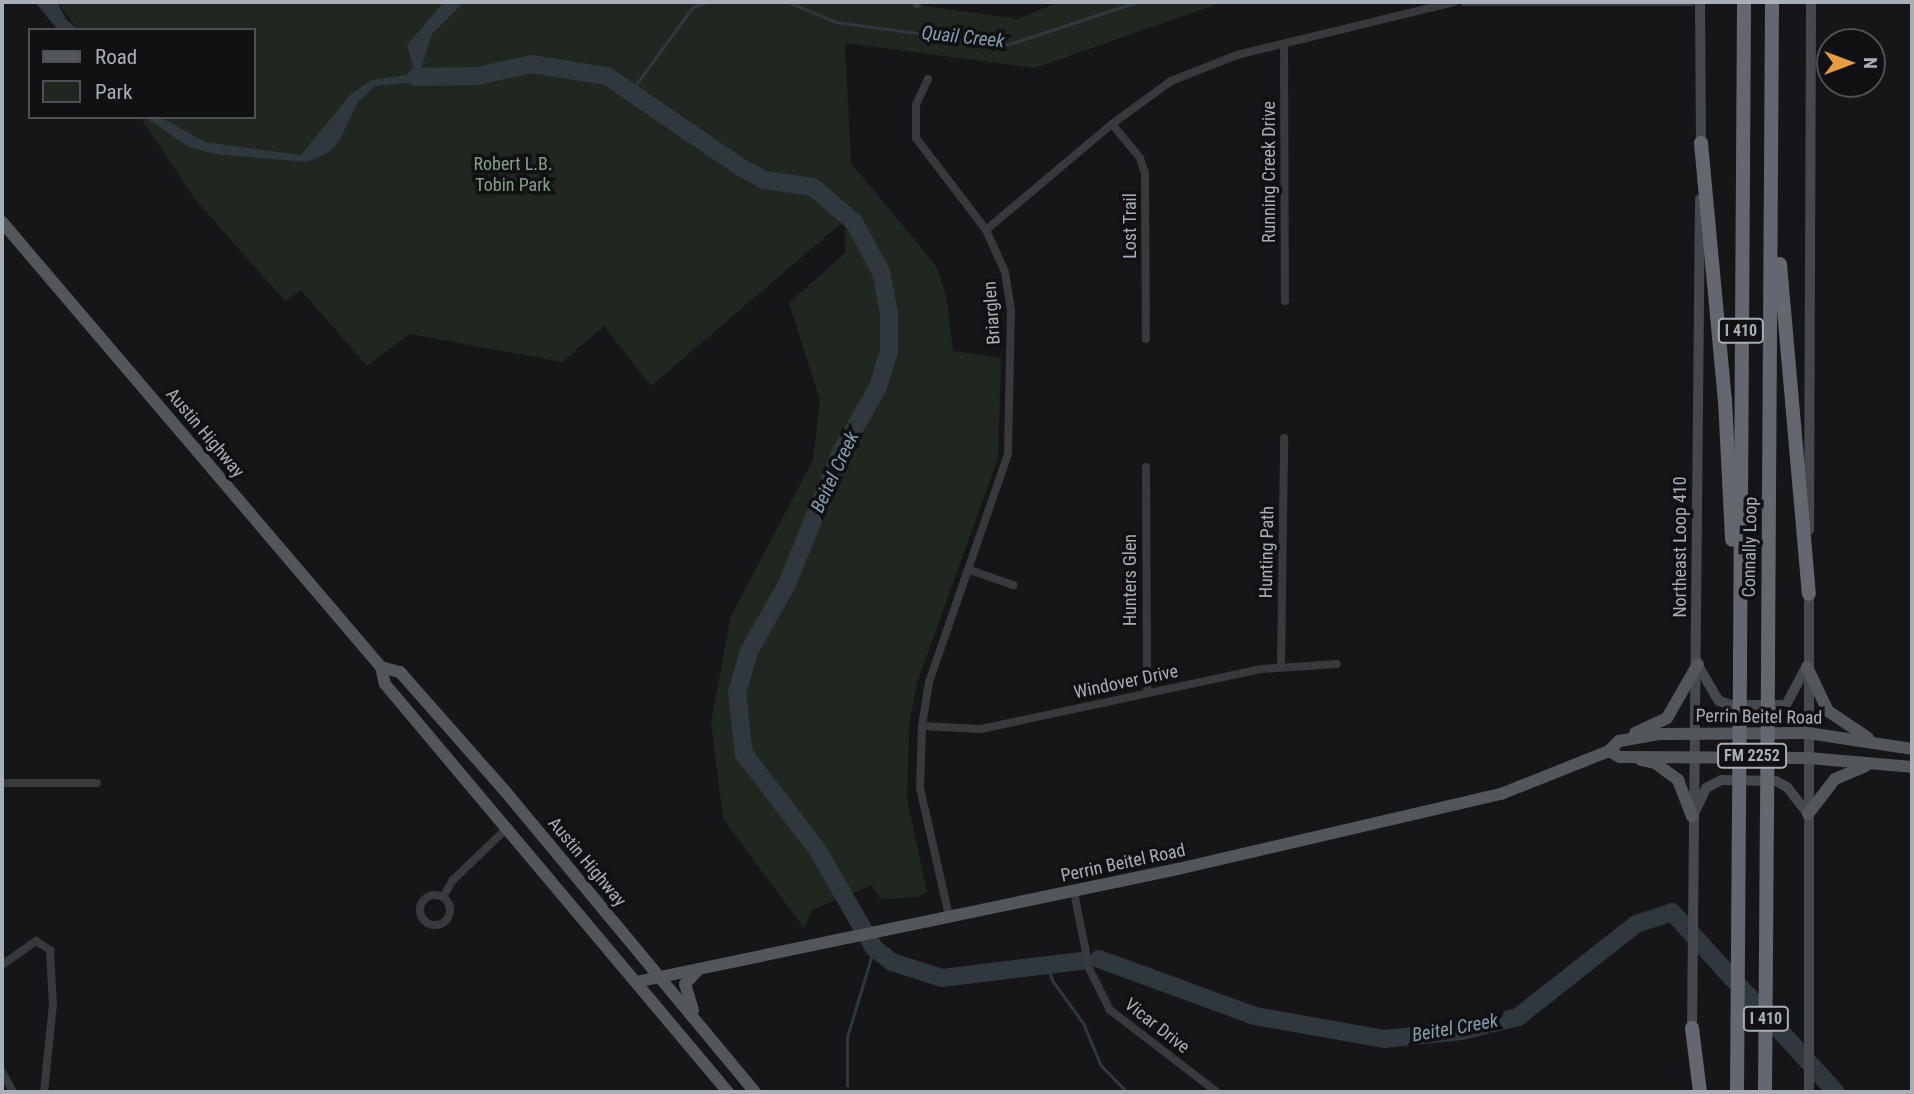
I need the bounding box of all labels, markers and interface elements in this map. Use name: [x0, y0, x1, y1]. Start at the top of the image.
water label: Quail Creek: [921, 21, 1005, 53]
legend: [28, 28, 256, 119]
north arrow: [1816, 28, 1886, 98]
text: Road: [95, 45, 137, 69]
text: N: [1859, 57, 1882, 69]
text: Park: [95, 80, 132, 104]
street label: Running Creek Drive: [1258, 101, 1280, 243]
park label: Robert L.B. Tobin Park: [473, 154, 553, 196]
street label: Lost Trail: [1119, 193, 1141, 259]
street label: Briarglen: [979, 281, 1005, 345]
road number: I 410: [1716, 318, 1766, 344]
street label: Austin Highway: [161, 384, 249, 482]
water label: Beitel Creek: [806, 428, 864, 516]
street label: Northeast Loop 410: [1669, 476, 1691, 618]
street label: Connally Loop: [1738, 496, 1762, 598]
street label: Hunting Path: [1255, 506, 1279, 598]
street label: Hunters Glen: [1119, 534, 1141, 626]
street label: Windover Drive: [1072, 660, 1180, 704]
street label: Perrin Beitel Road: [1695, 705, 1823, 729]
road number: FM 2252: [1717, 744, 1787, 768]
street label: Austin Highway: [543, 813, 631, 911]
street label: Perrin Beitel Road: [1059, 839, 1187, 887]
street label: Vicar Drive: [1120, 994, 1194, 1058]
road number: I 410: [1742, 1007, 1790, 1032]
water label: Beitel Creek: [1410, 1009, 1500, 1047]

